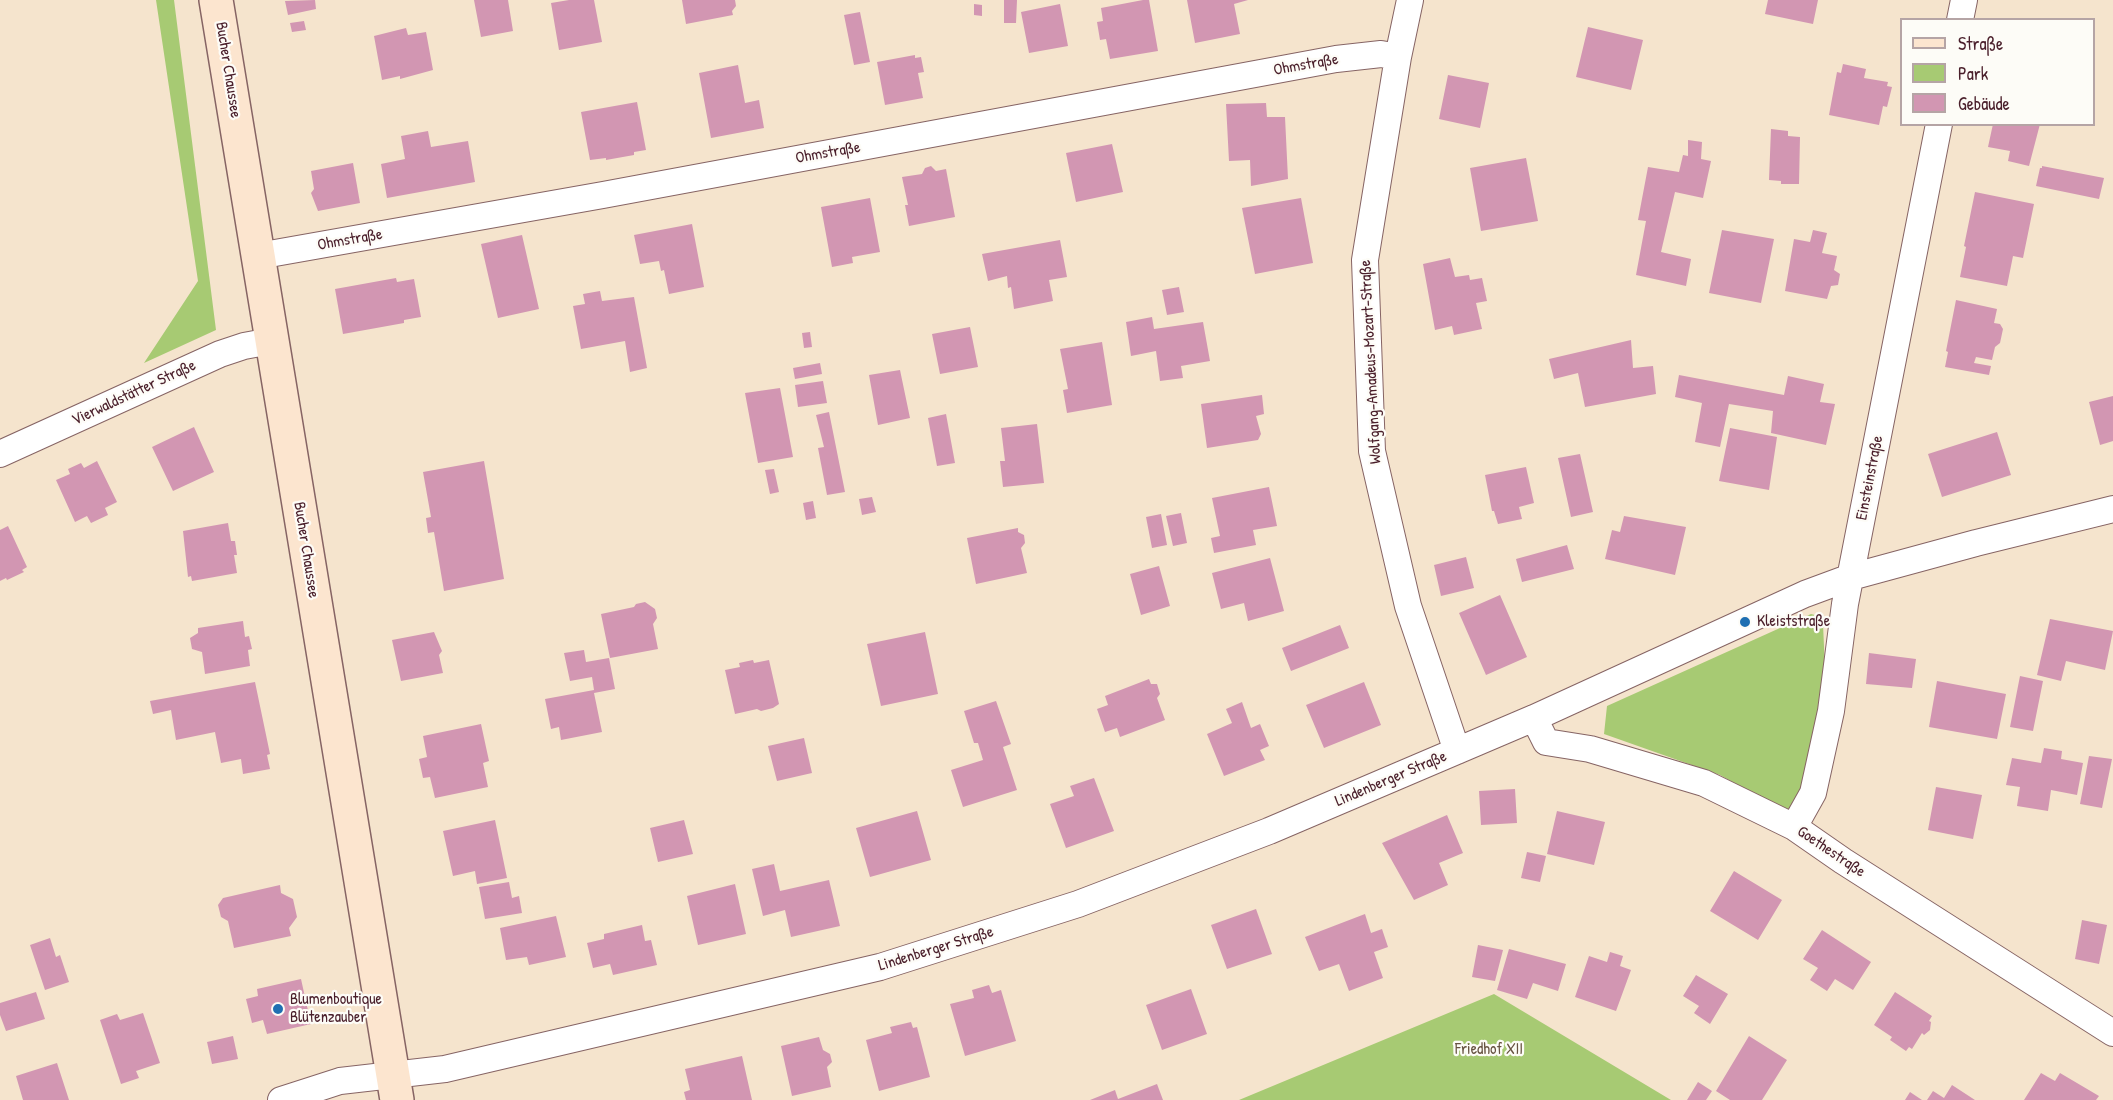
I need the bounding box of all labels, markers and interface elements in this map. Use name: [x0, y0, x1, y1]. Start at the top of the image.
legend: [1900, 18, 2095, 126]
street label: Bucher Chaussee: [211, 21, 245, 119]
text: Straße: [1958, 31, 2003, 56]
street label: Ohmstraße: [1272, 50, 1340, 80]
text: Park: [1958, 61, 1988, 86]
text: Gebäude: [1958, 91, 2010, 116]
street label: Ohmstraße: [794, 138, 862, 168]
street label: Ohmstraße: [316, 225, 384, 255]
street label: Wolfgang-Amadeus-Mozart-Straße: [1356, 259, 1386, 465]
street label: Vierwaldstätter Straße: [69, 356, 199, 430]
street label: Einsteinstraße: [1852, 434, 1888, 522]
street label: Bucher Chaussee: [289, 501, 323, 599]
place label: Kleiststraße: [1757, 612, 1830, 632]
marker: Kleiststraße: [1738, 615, 1752, 629]
street label: Lindenberger Straße: [1332, 747, 1450, 811]
street label: Goethestraße: [1793, 822, 1869, 882]
street label: Lindenberger Straße: [876, 922, 996, 976]
place label: Blumenboutique Blütenzauber: [290, 990, 382, 1028]
marker: Blumenboutique Blütenzauber: [271, 1002, 285, 1016]
park label: Friedhof XII: [1455, 1040, 1523, 1060]

